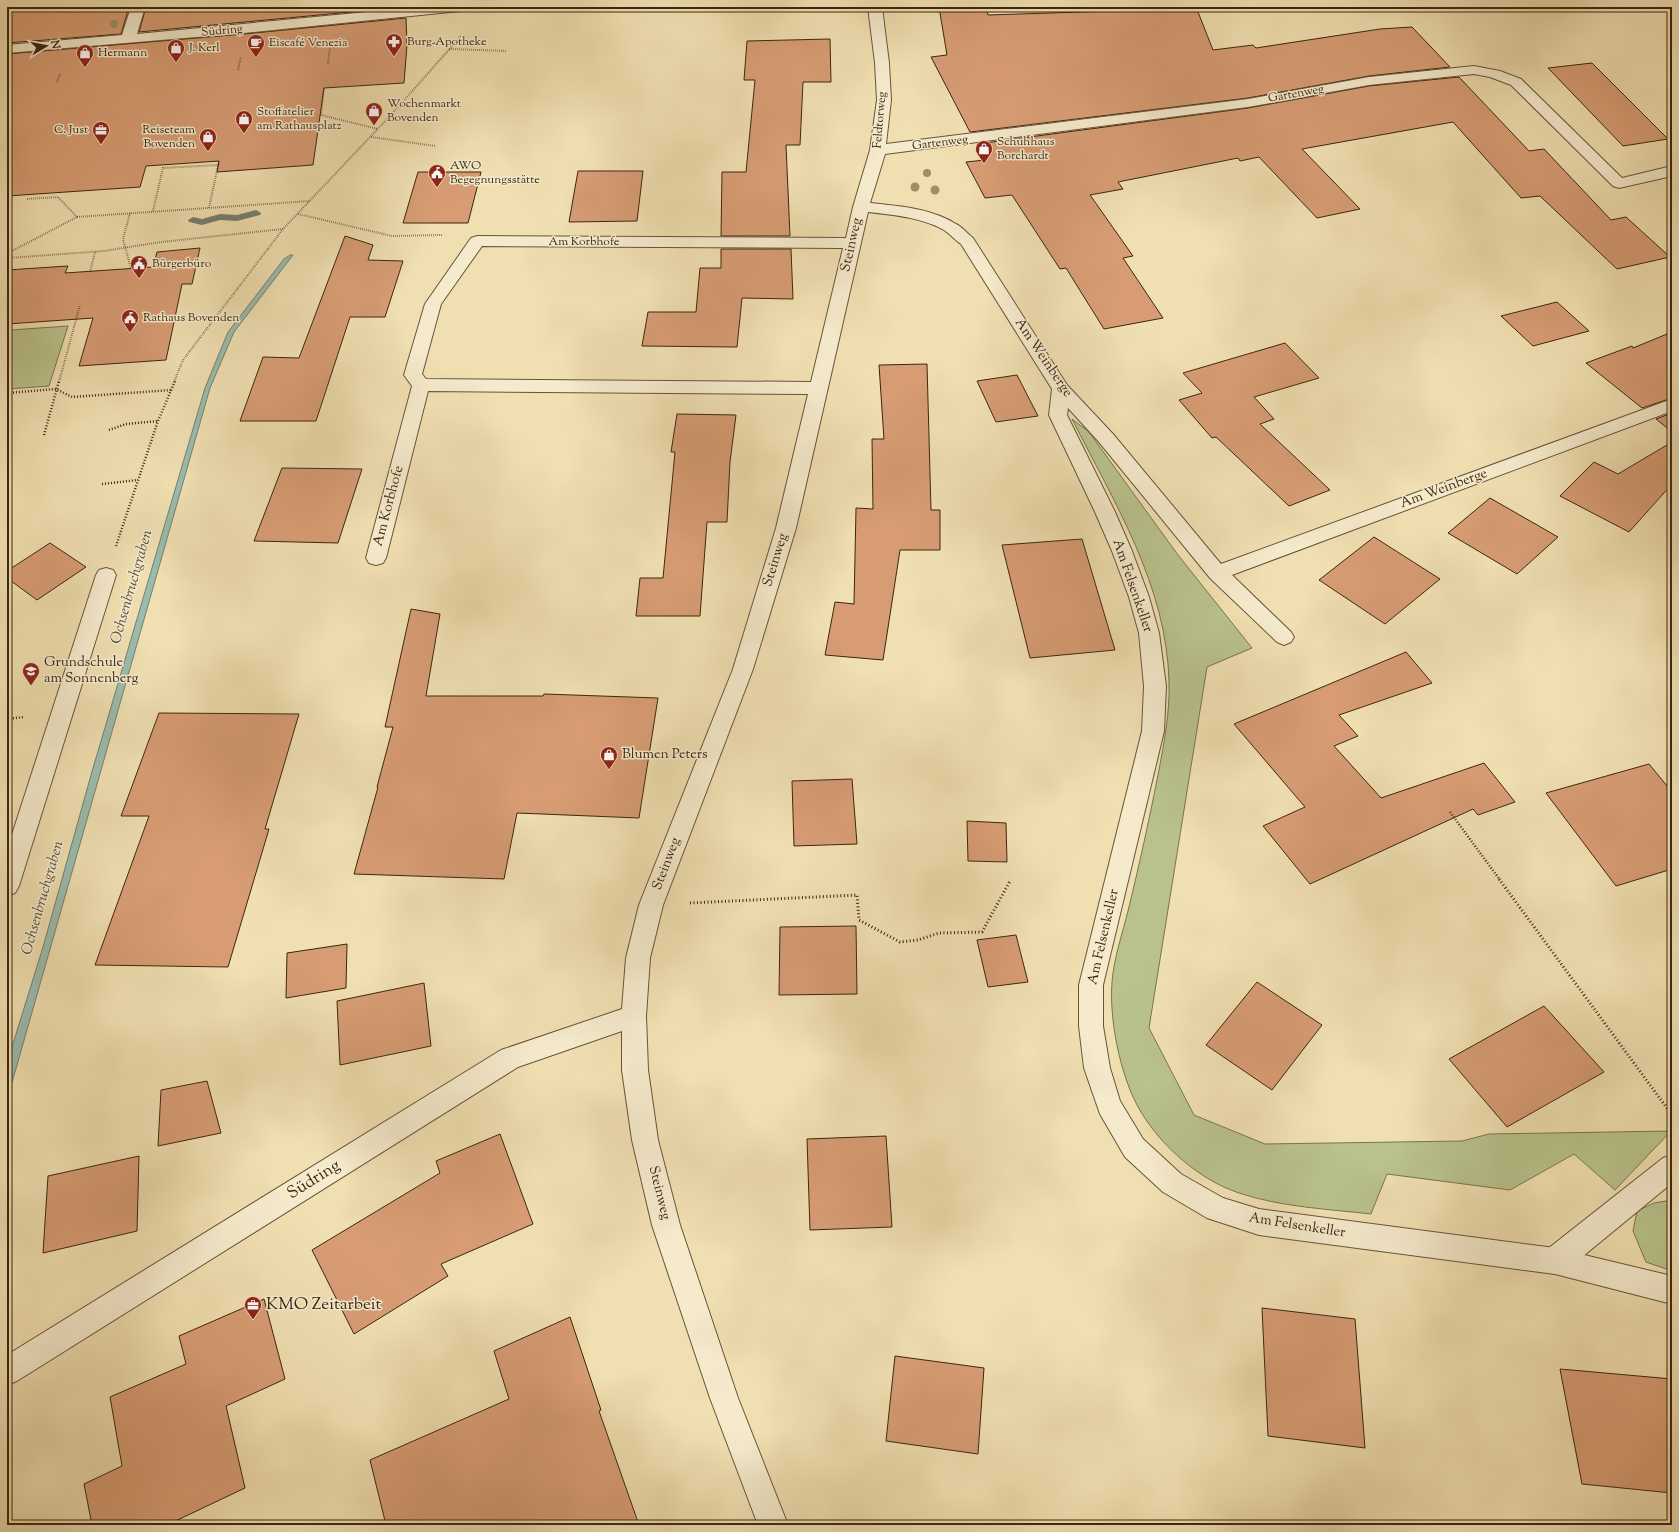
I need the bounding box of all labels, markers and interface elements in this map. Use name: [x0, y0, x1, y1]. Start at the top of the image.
street label: Südring: [201, 20, 244, 42]
north arrow: [26, 26, 66, 66]
pharmacy icon: Burg-Apotheke: [384, 32, 404, 57]
cafe icon: Eiscafé Venezia: [246, 33, 266, 58]
place label: Burg-Apotheke: [407, 33, 487, 51]
place label: Eiscafé Venezia: [269, 34, 348, 52]
text: N: [46, 38, 64, 50]
shop icon: J. Kerl: [166, 38, 186, 63]
place label: J. Kerl: [188, 39, 220, 57]
shop icon: Hermann: [75, 43, 95, 68]
place label: Hermann: [98, 44, 147, 62]
street label: Gartenweg: [1267, 80, 1325, 108]
street label: Feldtorweg: [869, 91, 891, 149]
place label: Wochenmarkt Bovenden: [387, 95, 461, 127]
shop icon: Wochenmarkt Bovenden: [364, 101, 384, 126]
place label: Stoffatelier am Rathausplatz: [257, 103, 342, 135]
shop icon: Stoffatelier am Rathausplatz: [234, 109, 254, 134]
office icon: C. Just: [91, 120, 111, 145]
place label: C. Just: [54, 121, 88, 139]
place label: Reiseteam Bovenden: [142, 121, 195, 153]
shop icon: Reiseteam Bovenden: [198, 127, 218, 152]
street label: Gartenweg: [911, 131, 969, 155]
place label: Schuhhaus Borchardt: [997, 133, 1055, 165]
shop icon: Schuhhaus Borchardt: [974, 139, 994, 164]
place label: AWO Begegnungsstätte: [450, 157, 540, 189]
public building icon: AWO Begegnungsstätte: [427, 163, 447, 188]
street label: Steinweg: [836, 216, 868, 274]
street label: Am Korbhofe: [549, 233, 620, 251]
public building icon: Bürgerbüro: [129, 254, 149, 279]
place label: Bürgerbüro: [152, 255, 212, 273]
public building icon: Rathaus Bovenden: [120, 308, 140, 333]
place label: Rathaus Bovenden: [143, 309, 239, 327]
street label: Am Weinberge: [1009, 314, 1077, 402]
street label: Am Korbhofe: [369, 464, 409, 548]
street label: Am Weinberge: [1398, 464, 1490, 514]
water label: Ochsenbruchgraben: [106, 528, 158, 646]
street label: Steinweg: [758, 531, 794, 589]
street label: Am Felsenkeller: [1107, 537, 1158, 636]
place label: Grundschule am Sonnenberg: [44, 653, 139, 689]
school or university icon: Grundschule am Sonnenberg: [21, 661, 41, 686]
shop icon: Blumen Peters: [599, 745, 619, 770]
place label: Blumen Peters: [622, 745, 708, 765]
street label: Steinweg: [648, 835, 686, 893]
water label: Ochsenbruchgraben: [17, 839, 69, 957]
street label: Am Felsenkeller: [1083, 887, 1125, 987]
street label: Südring: [283, 1154, 345, 1206]
street label: Steinweg: [643, 1164, 675, 1222]
street label: Am Felsenkeller: [1247, 1209, 1347, 1244]
place label: KMO Zeitarbeit: [266, 1293, 382, 1317]
office icon: KMO Zeitarbeit: [243, 1295, 263, 1320]

